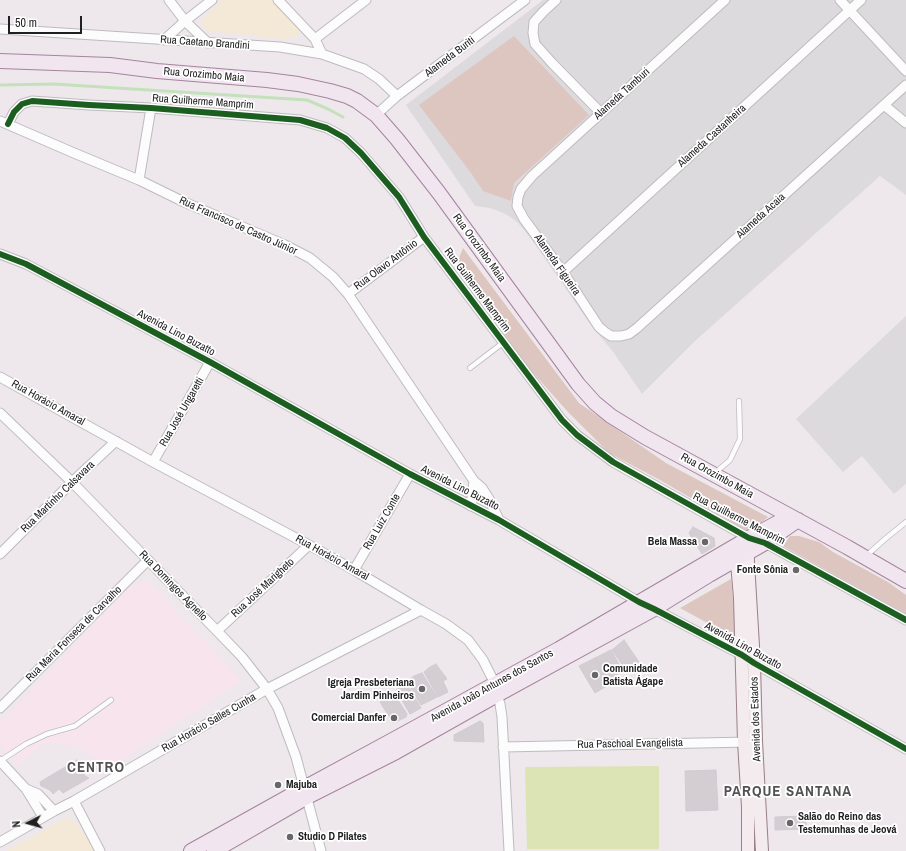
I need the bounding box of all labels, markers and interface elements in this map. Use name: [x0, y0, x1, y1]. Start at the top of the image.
scale bar: [10, 8, 84, 34]
text: 50 m: [15, 15, 37, 31]
street label: Rua Caetano Brandini: [160, 33, 250, 53]
street label: Alameda Buriti: [422, 34, 478, 80]
street label: Rua Orozimbo Maia: [163, 65, 245, 85]
street label: Alameda Tamburi: [591, 65, 653, 123]
street label: Rua Guilherme Mamprim: [152, 92, 254, 112]
street label: Alameda Castanheira: [675, 102, 749, 170]
street label: Alameda Acaia: [734, 191, 788, 241]
street label: Rua Francisco de Castro Júnior: [177, 194, 299, 258]
street label: Rua Orozimbo Maia: [450, 211, 508, 285]
street label: Alameda Figueira: [531, 232, 583, 298]
street label: Rua Olavo Antônio: [352, 237, 420, 293]
street label: Rua Guilherme Mamprim: [441, 245, 513, 335]
street label: Avenida Lino Buzatto: [135, 307, 217, 359]
street label: Rua José Ungaretti: [157, 375, 207, 449]
street label: Rua Horácio Amaral: [9, 377, 87, 429]
street label: Rua Orozimbo Maia: [678, 451, 756, 501]
street label: Rua Martinho Calsavara: [18, 458, 98, 536]
street label: Avenida Lino Buzatto: [419, 463, 501, 513]
street label: Rua Guilherme Mamprim: [691, 490, 787, 548]
street label: Rua Luiz Conte: [361, 492, 403, 552]
street label: Rua Horácio Amaral: [293, 532, 371, 584]
place label: Bela Massa: [648, 535, 697, 549]
marker: Bela Massa: [700, 537, 710, 547]
street label: Rua Domingos Agnello: [136, 548, 210, 624]
street label: Rua José Marigheto: [229, 555, 297, 621]
place label: Fonte Sônia: [737, 563, 788, 577]
marker: Fonte Sônia: [791, 565, 801, 575]
street label: Rua Maria Fonseca de Carvalho: [23, 583, 125, 685]
street label: Avenida Lino Buzatto: [702, 619, 784, 673]
street label: Avenida João Antunes dos Santos: [428, 647, 556, 725]
place label: Comunidade Batista Ágape: [603, 662, 663, 688]
marker: Comunidade Batista Ágape: [590, 670, 600, 680]
place label: Igreja Presbeteriana Jardim Pinheiros: [328, 676, 414, 702]
street label: Avenida dos Estados: [748, 676, 764, 762]
marker: Igreja Presbeteriana Jardim Pinheiros: [417, 684, 427, 694]
street label: Rua Horácio Salles Cunha: [159, 691, 259, 755]
place label: Comercial Danfer: [311, 711, 386, 725]
marker: Comercial Danfer: [389, 713, 399, 723]
street label: Rua Paschoal Evangelista: [577, 736, 683, 752]
district label: CENTRO: [67, 759, 125, 777]
place label: Majuba: [286, 778, 317, 792]
marker: Majuba: [273, 780, 283, 790]
district label: PARQUE SANTANA: [724, 783, 852, 801]
north arrow: [8, 803, 48, 843]
place label: Salão do Reino das Testemunhas de Jeová: [798, 810, 897, 836]
marker: Salão do Reino das Testemunhas de Jeová: [785, 818, 795, 828]
text: N: [9, 820, 23, 828]
place label: Studio D Pilates: [298, 830, 367, 844]
marker: Studio D Pilates: [285, 832, 295, 842]

